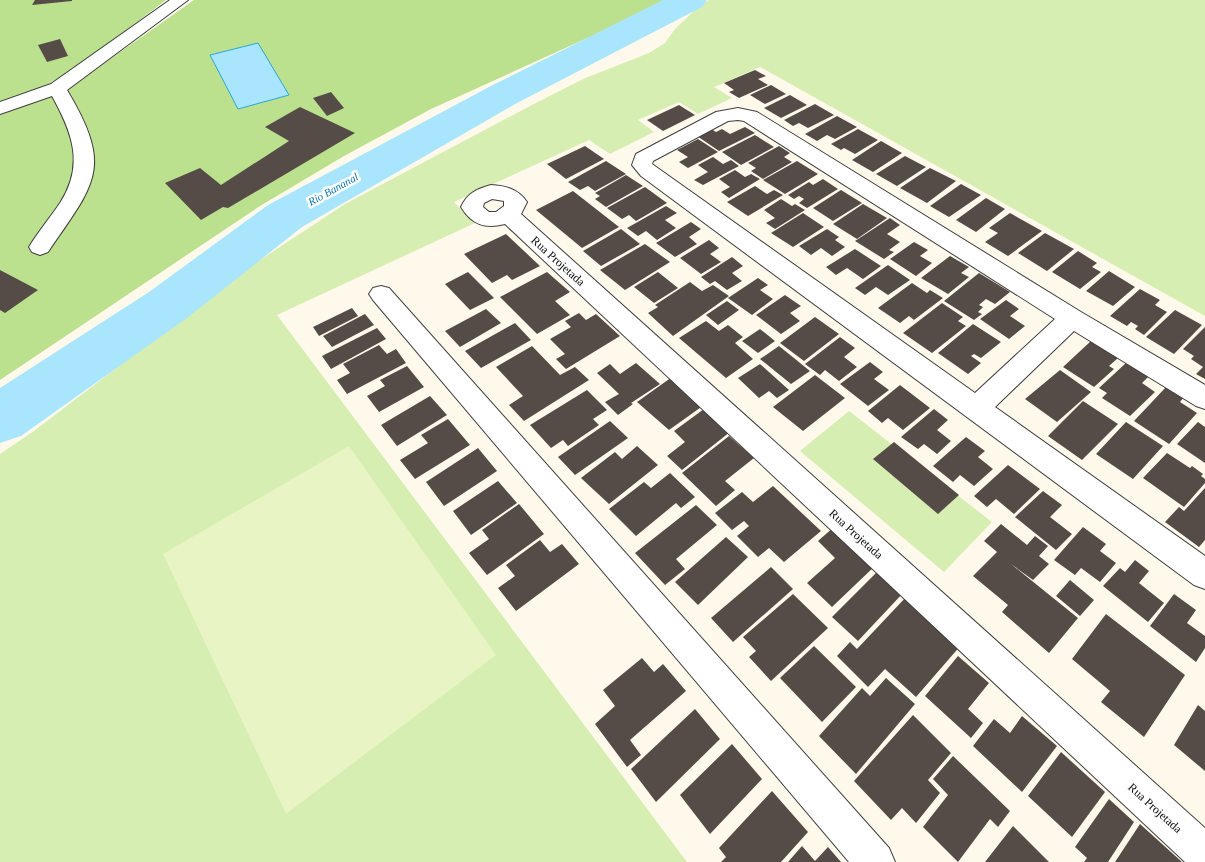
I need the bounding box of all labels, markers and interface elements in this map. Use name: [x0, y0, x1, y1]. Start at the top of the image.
water label: Rio Bananal: [305, 170, 360, 208]
street label: Rua Projetada: [528, 233, 588, 289]
street label: Rua Projetada: [826, 506, 886, 562]
street label: Rua Projetada: [1125, 780, 1185, 836]

